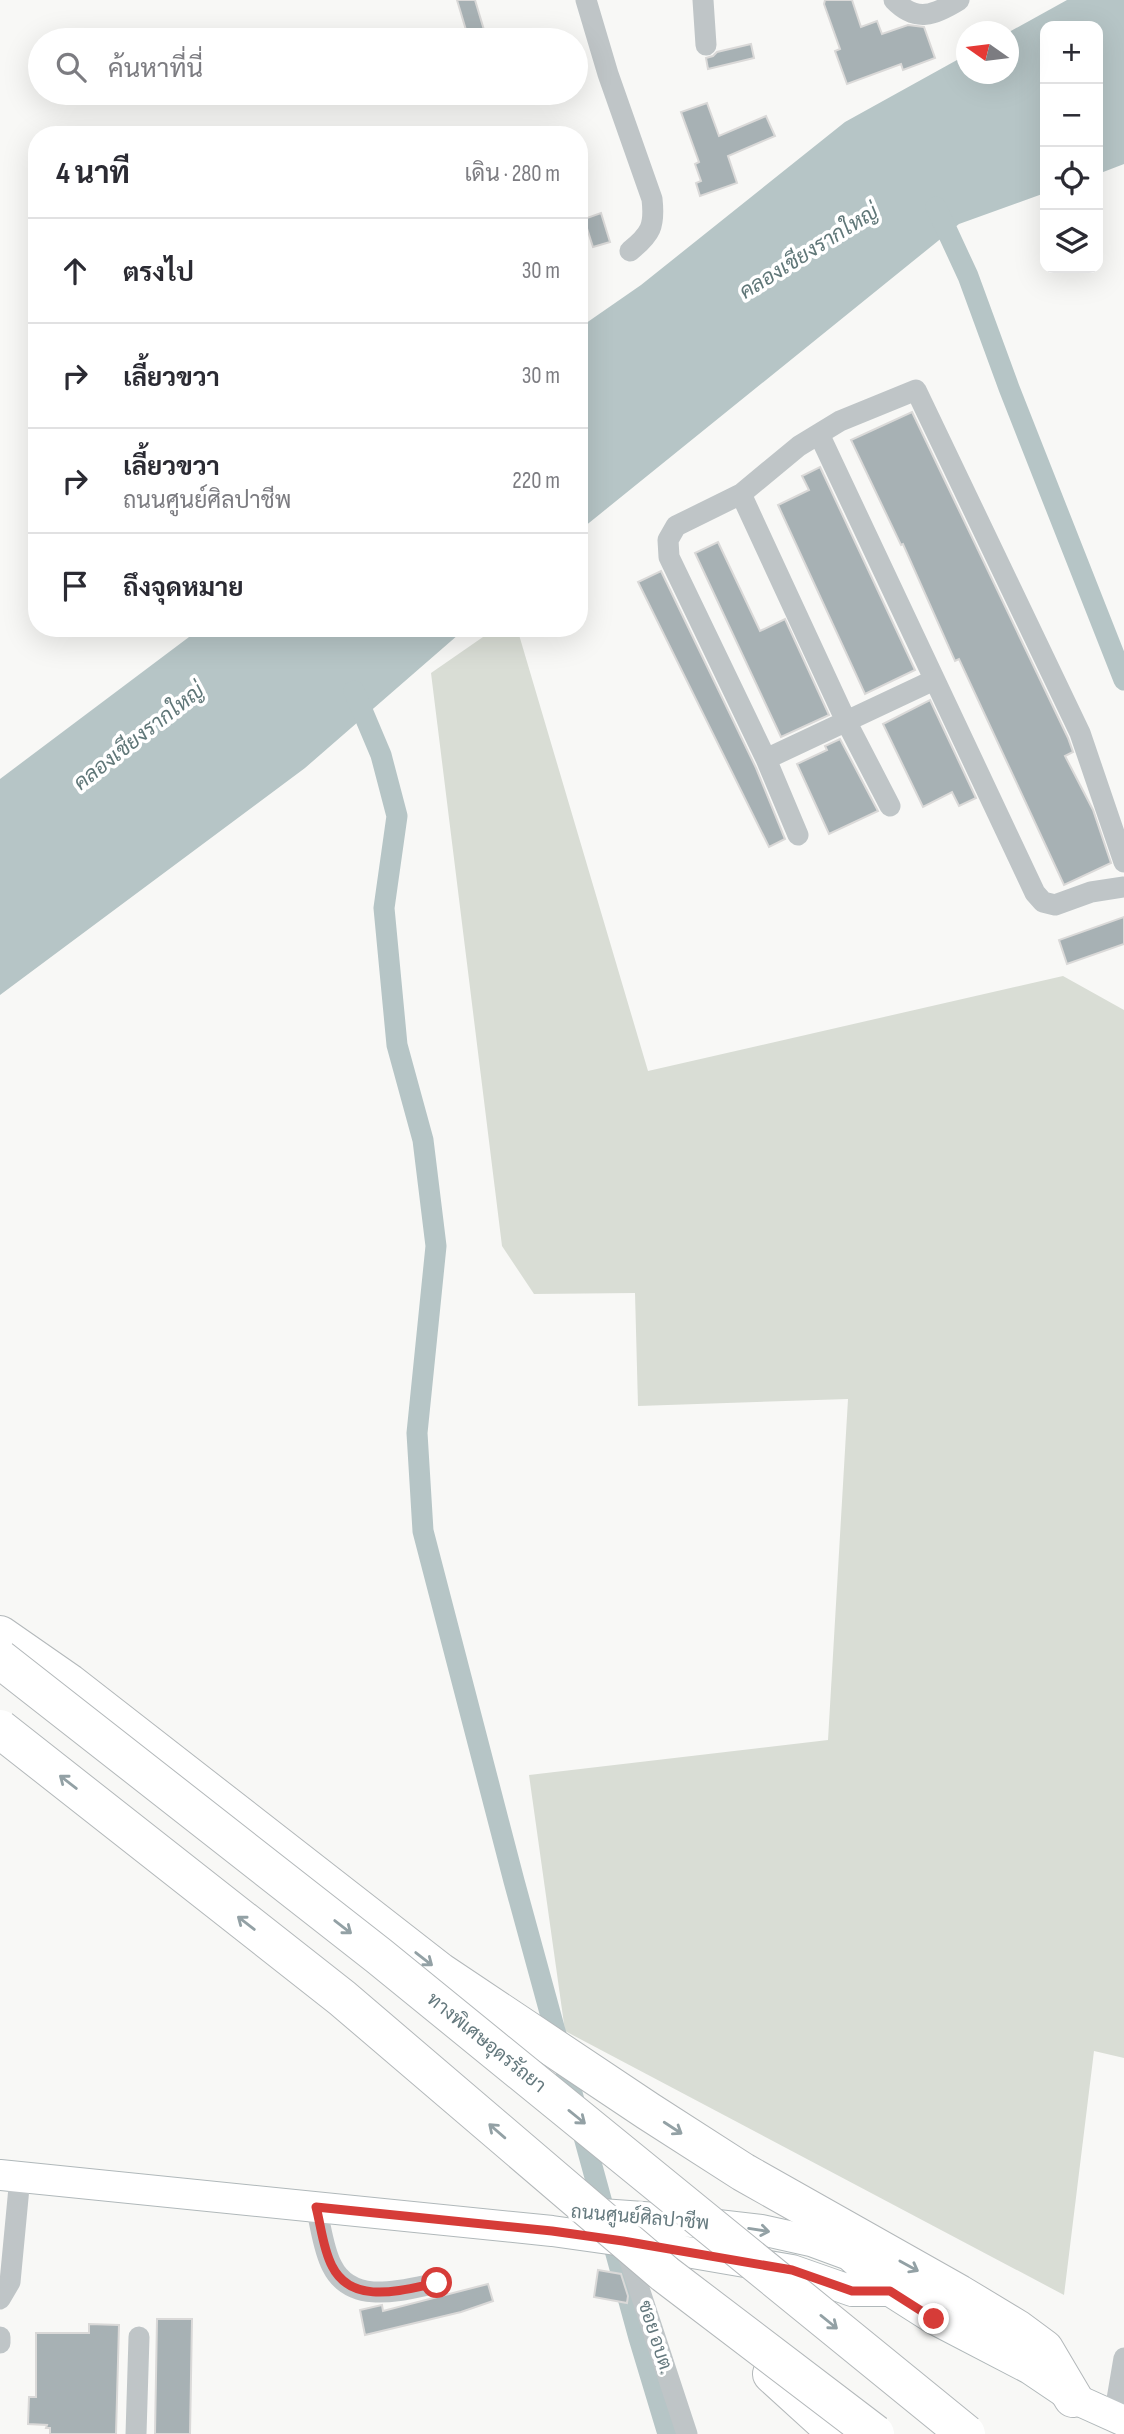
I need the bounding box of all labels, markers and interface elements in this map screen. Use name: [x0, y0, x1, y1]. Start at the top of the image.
north arrow: [956, 21, 1019, 84]
map controls: [1040, 21, 1103, 273]
button: +: [1040, 21, 1103, 84]
search box: [28, 28, 588, 105]
icon: search: [52, 48, 90, 86]
text: ค้นหาที่นี่: [108, 54, 203, 85]
button: −: [1040, 84, 1103, 147]
button: locate: [1040, 147, 1103, 210]
text: 4 นาที: [56, 156, 130, 192]
text: เดิน · 280 m: [464, 160, 560, 188]
water label: คลองเชียงรากใหญ่: [734, 198, 884, 305]
button: layers: [1040, 210, 1103, 273]
icon: ahead: [56, 252, 94, 290]
text: 30 m: [522, 257, 560, 285]
text: ตรงไป: [123, 258, 194, 289]
icon: right: [56, 357, 94, 395]
text: 30 m: [522, 362, 560, 390]
text: เลี้ยวขวา: [123, 363, 220, 394]
text: เลี้ยวขวา: [123, 452, 220, 483]
icon: right: [56, 462, 94, 500]
text: 220 m: [512, 467, 560, 495]
text: ถนนศูนย์ศิลปาชีพ: [123, 487, 291, 515]
icon: arrive: [56, 567, 94, 605]
text: ถึงจุดหมาย: [123, 573, 244, 604]
water label: คลองเชียงรากใหญ่: [68, 677, 210, 796]
one-way arrow: [59, 1775, 77, 1790]
one-way arrow: [238, 1915, 256, 1930]
one-way arrow: [333, 1920, 352, 1935]
one-way arrow: [414, 1952, 433, 1967]
street label: ทางพิเศษอุดรรัถยา: [422, 1988, 550, 2098]
one-way arrow: [567, 2109, 585, 2124]
one-way arrow: [663, 2121, 683, 2135]
one-way arrow: [488, 2123, 506, 2139]
street label: ถนนศูนย์ศิลปาชีพ: [570, 2198, 710, 2237]
one-way arrow: [747, 2224, 770, 2237]
one-way arrow: [898, 2260, 919, 2273]
route start: [421, 2267, 452, 2298]
street label: ซอย อบต.: [632, 2298, 678, 2376]
route end: [918, 2303, 949, 2334]
one-way arrow: [820, 2315, 838, 2330]

